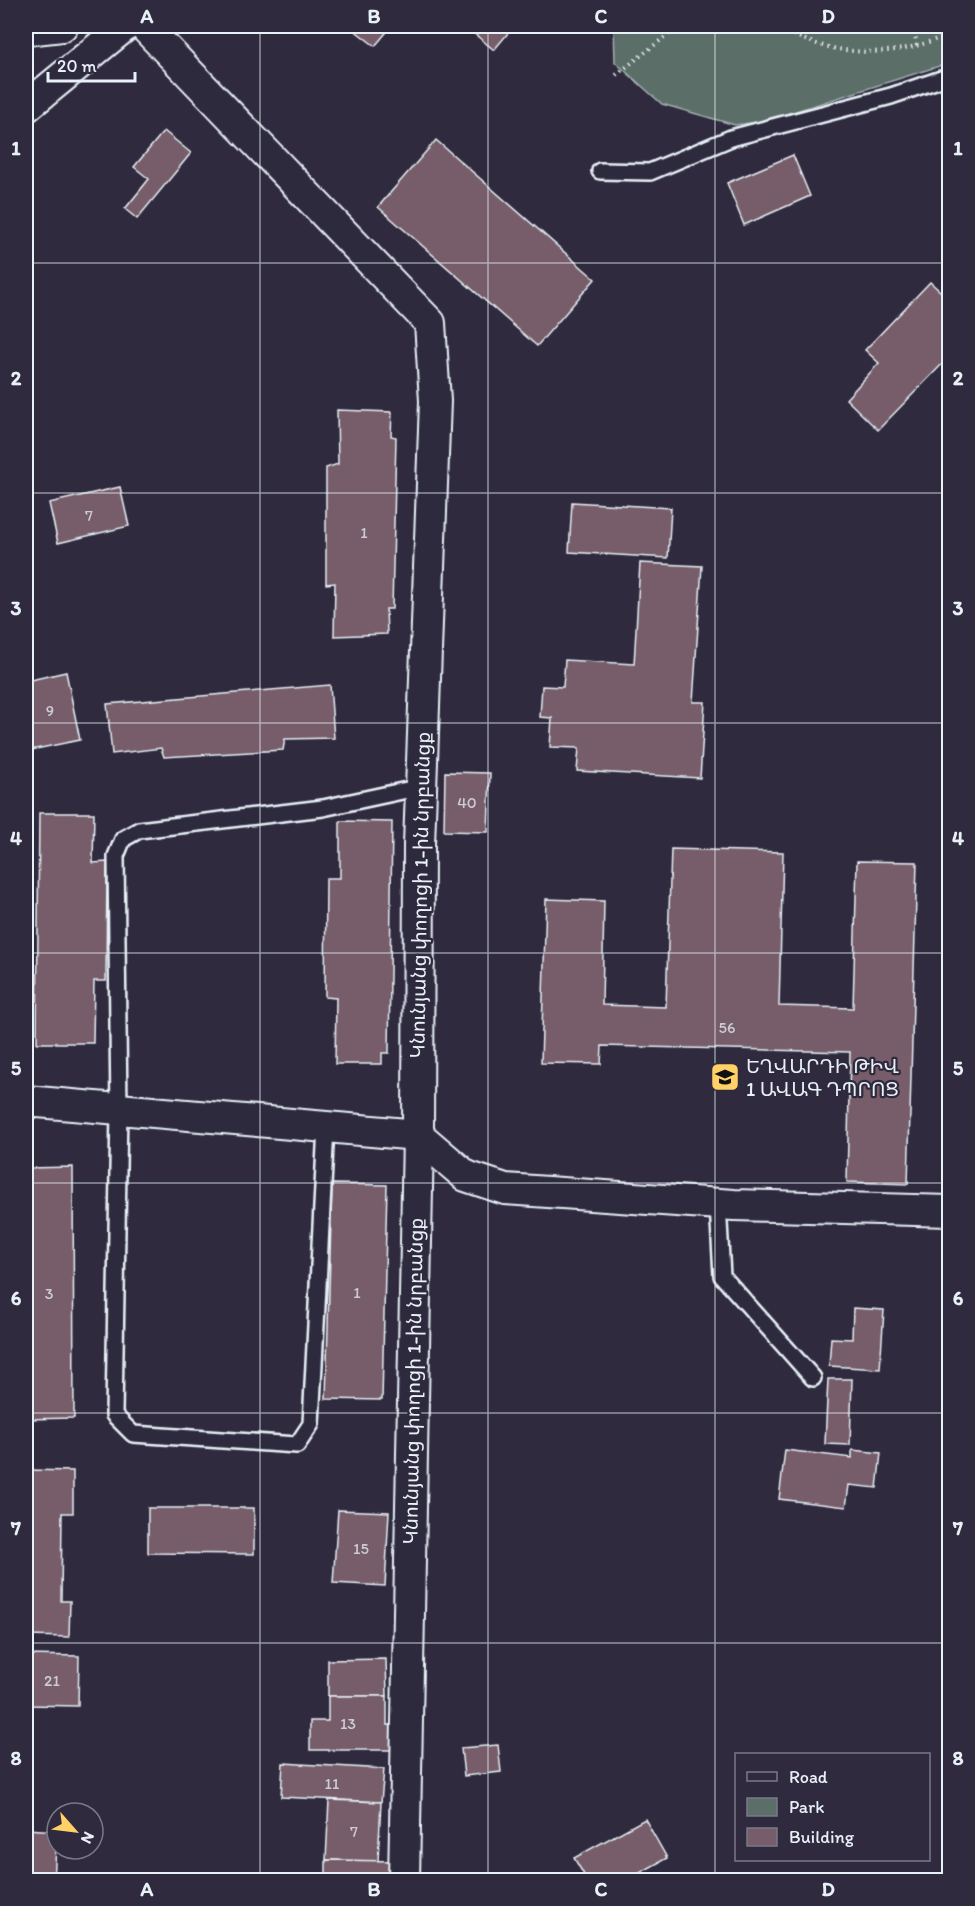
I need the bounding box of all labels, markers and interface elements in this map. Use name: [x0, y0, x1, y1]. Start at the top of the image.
text: A: [140, 4, 154, 28]
text: B: [368, 4, 381, 28]
text: C: [595, 4, 608, 28]
text: D: [821, 4, 835, 28]
scale bar: [48, 45, 135, 83]
text: 20 m: [57, 55, 97, 77]
text: 1: [11, 136, 21, 160]
text: 1: [953, 136, 963, 160]
text: 2: [11, 366, 22, 390]
text: 2: [953, 366, 964, 390]
house number: 7: [85, 506, 93, 525]
house number: 1: [360, 523, 368, 542]
text: 3: [11, 596, 22, 620]
text: 3: [953, 596, 964, 620]
house number: 9: [46, 701, 54, 720]
street label: Կնունյանց փողոցի 1-ին նրբանցք: [405, 731, 435, 1059]
house number: 40: [457, 793, 477, 812]
text: 4: [10, 826, 22, 850]
text: 4: [952, 826, 964, 850]
house number: 56: [719, 1018, 735, 1037]
place label: ԵՂՎԱՐԴԻ ԹԻՎ 1 ԱՎԱԳ ԴՊՐՈՑ: [746, 1054, 899, 1101]
text: 5: [11, 1056, 22, 1080]
text: 5: [953, 1056, 964, 1080]
school or university icon: ԵՂՎԱՐԴԻ ԹԻՎ 1 ԱՎԱԳ ԴՊՐՈՑ: [709, 1061, 741, 1093]
street label: Կնունյանց փողոցի 1-ին նրբանցք: [398, 1217, 428, 1545]
house number: 1: [353, 1283, 361, 1302]
house number: 3: [45, 1284, 54, 1303]
text: 6: [11, 1286, 22, 1310]
text: 6: [953, 1286, 964, 1310]
text: 7: [10, 1516, 21, 1540]
text: 7: [952, 1516, 963, 1540]
house number: 15: [353, 1539, 369, 1558]
house number: 21: [44, 1671, 60, 1690]
house number: 13: [340, 1714, 356, 1733]
text: 8: [11, 1746, 22, 1770]
text: 8: [953, 1746, 964, 1770]
legend: [735, 1753, 930, 1861]
text: Road: [789, 1766, 828, 1788]
house number: 11: [325, 1774, 340, 1793]
text: Park: [789, 1796, 824, 1818]
north arrow: [45, 1801, 105, 1861]
house number: 7: [350, 1822, 358, 1841]
text: Building: [789, 1826, 855, 1848]
text: N: [77, 1829, 99, 1847]
text: A: [140, 1877, 154, 1901]
text: B: [368, 1877, 381, 1901]
text: C: [595, 1877, 608, 1901]
text: D: [821, 1877, 835, 1901]

